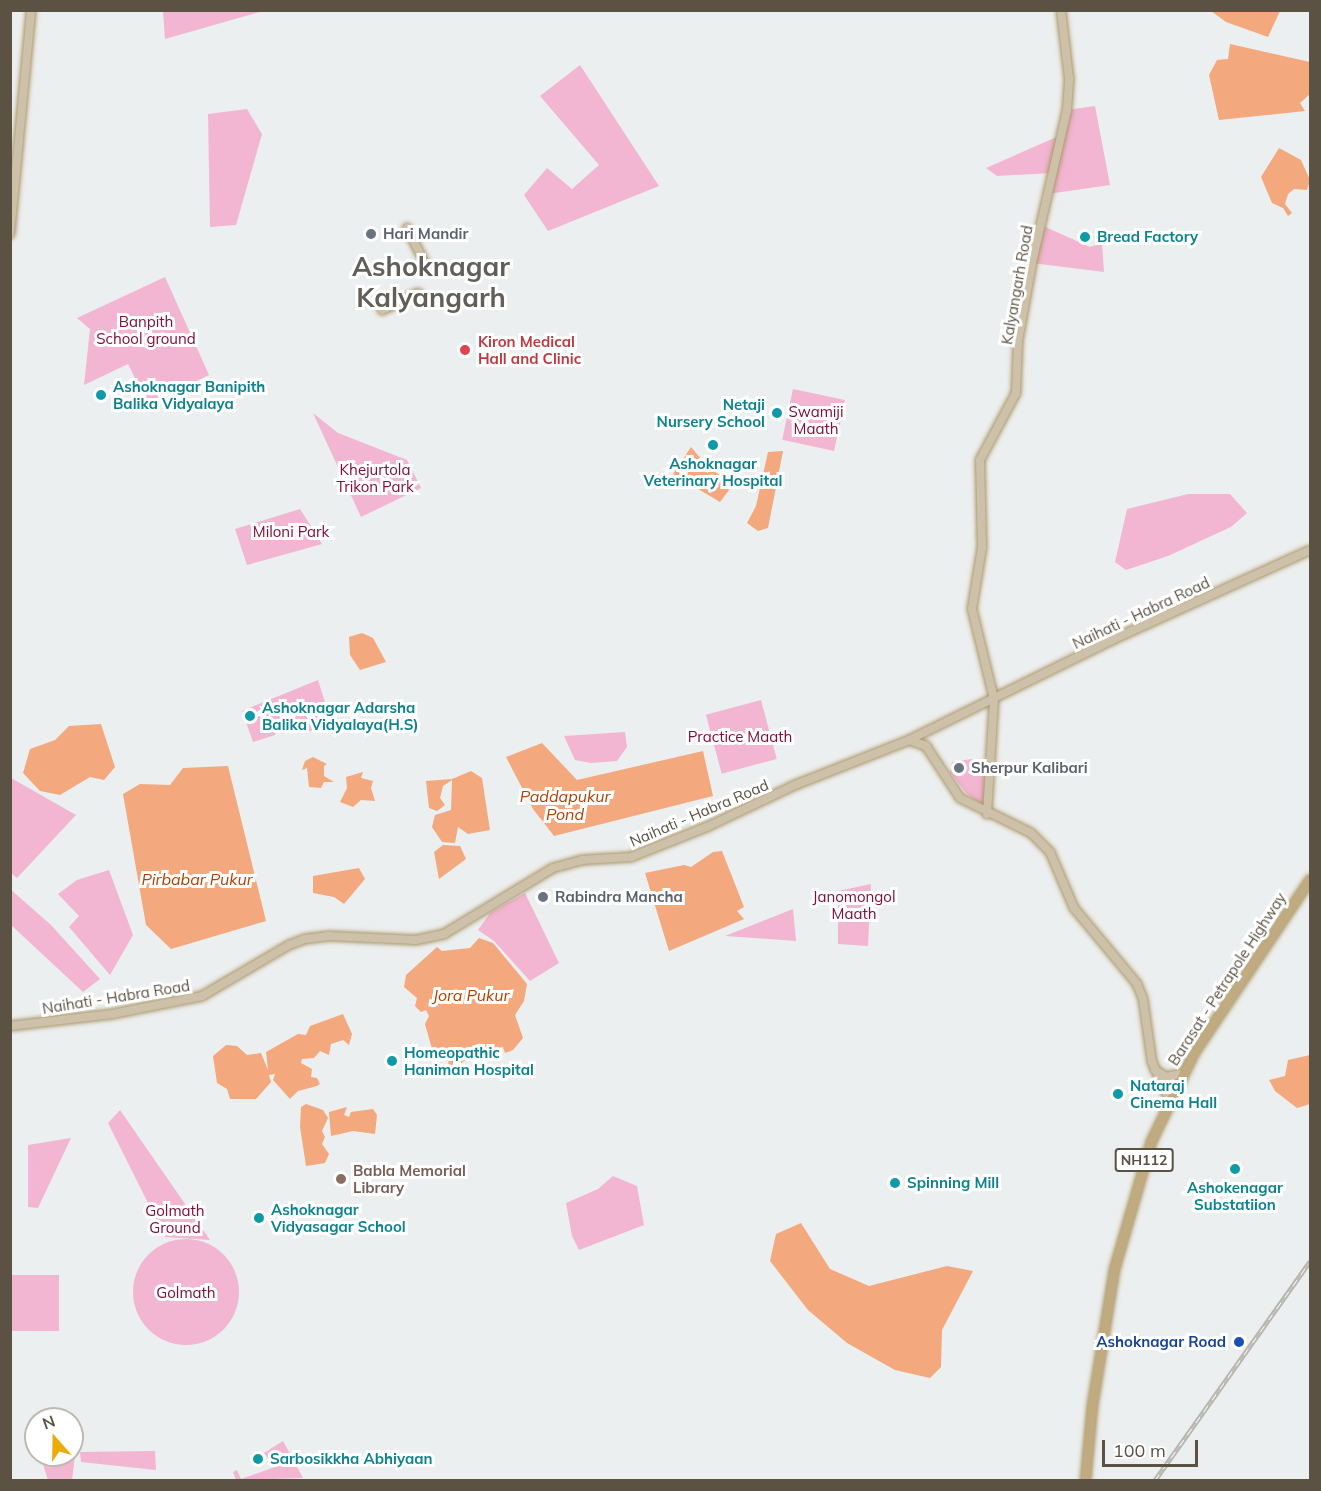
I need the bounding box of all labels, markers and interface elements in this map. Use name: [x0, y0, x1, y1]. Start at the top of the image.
street label: Kalyangarh Road: [998, 224, 1036, 346]
place label: Hari Mandir: [383, 225, 468, 243]
marker: Hari Mandir: [364, 227, 378, 241]
place label: Bread Factory: [1097, 228, 1198, 246]
marker: Bread Factory: [1078, 230, 1092, 244]
district label: Ashoknagar Kalyangarh: [352, 250, 510, 313]
park label: Banpith School ground: [96, 312, 196, 347]
place label: Kiron Medical Hall and Clinic: [478, 332, 581, 367]
marker: Kiron Medical Hall and Clinic: [456, 341, 474, 359]
place label: Ashoknagar Banipith Balika Vidyalaya: [113, 377, 265, 412]
marker: Ashoknagar Banipith Balika Vidyalaya: [94, 388, 108, 402]
place label: Netaji Nursery School: [657, 395, 765, 430]
park label: Swamiji Maath: [788, 402, 844, 437]
marker: Netaji Nursery School: [770, 406, 784, 420]
marker: Ashoknagar Veterinary Hospital: [706, 438, 720, 452]
place label: Ashoknagar Veterinary Hospital: [644, 454, 782, 489]
park label: Khejurtola Trikon Park: [336, 460, 414, 495]
park label: Miloni Park: [253, 523, 329, 541]
street label: Naihati - Habra Road: [1070, 573, 1212, 653]
place label: Ashoknagar Adarsha Balika Vidyalaya(H.S): [262, 698, 419, 733]
marker: Ashoknagar Adarsha Balika Vidyalaya(H.S): [243, 709, 257, 723]
park label: Practice Maath: [688, 728, 792, 746]
place label: Sherpur Kalibari: [971, 759, 1088, 777]
marker: Sherpur Kalibari: [952, 761, 966, 775]
street label: Naihati - Habra Road: [627, 776, 771, 850]
water label: Paddapukur Pond: [520, 786, 610, 824]
water label: Pirbabar Pukur: [141, 869, 253, 889]
park label: Janomongol Maath: [813, 887, 895, 922]
place label: Rabindra Mancha: [555, 888, 683, 906]
street label: Barasat - Petrapole Highway: [1164, 889, 1290, 1069]
marker: Rabindra Mancha: [536, 890, 550, 904]
street label: Naihati - Habra Road: [41, 976, 191, 1018]
water label: Jora Pukur: [433, 985, 509, 1005]
place label: Homeopathic Haniman Hospital: [404, 1043, 534, 1078]
marker: Homeopathic Haniman Hospital: [385, 1054, 399, 1068]
place label: Nataraj Cinema Hall: [1130, 1076, 1217, 1111]
marker: Nataraj Cinema Hall: [1111, 1087, 1125, 1101]
road number: NH112: [1114, 1149, 1174, 1171]
place label: Babla Memorial Library: [353, 1161, 466, 1196]
marker: Ashokenagar Substatiion: [1228, 1162, 1242, 1176]
marker: Babla Memorial Library: [334, 1172, 348, 1186]
place label: Spinning Mill: [907, 1174, 999, 1192]
marker: Spinning Mill: [888, 1176, 902, 1190]
place label: Ashokenagar Substatiion: [1187, 1178, 1283, 1213]
place label: Ashoknagar Vidyasagar School: [271, 1200, 406, 1235]
park label: Golmath Ground: [145, 1201, 205, 1236]
marker: Ashoknagar Vidyasagar School: [252, 1211, 266, 1225]
park label: Golmath: [156, 1284, 216, 1302]
place label: Ashoknagar Road: [1096, 1333, 1226, 1351]
marker: Ashoknagar Road: [1230, 1333, 1248, 1351]
north arrow: [24, 1407, 84, 1467]
text: N: [39, 1410, 58, 1433]
scale bar: [1105, 1428, 1201, 1466]
text: 100 m: [1113, 1439, 1166, 1462]
place label: Sarbosikkha Abhiyaan: [270, 1450, 433, 1468]
marker: Sarbosikkha Abhiyaan: [251, 1452, 265, 1466]

